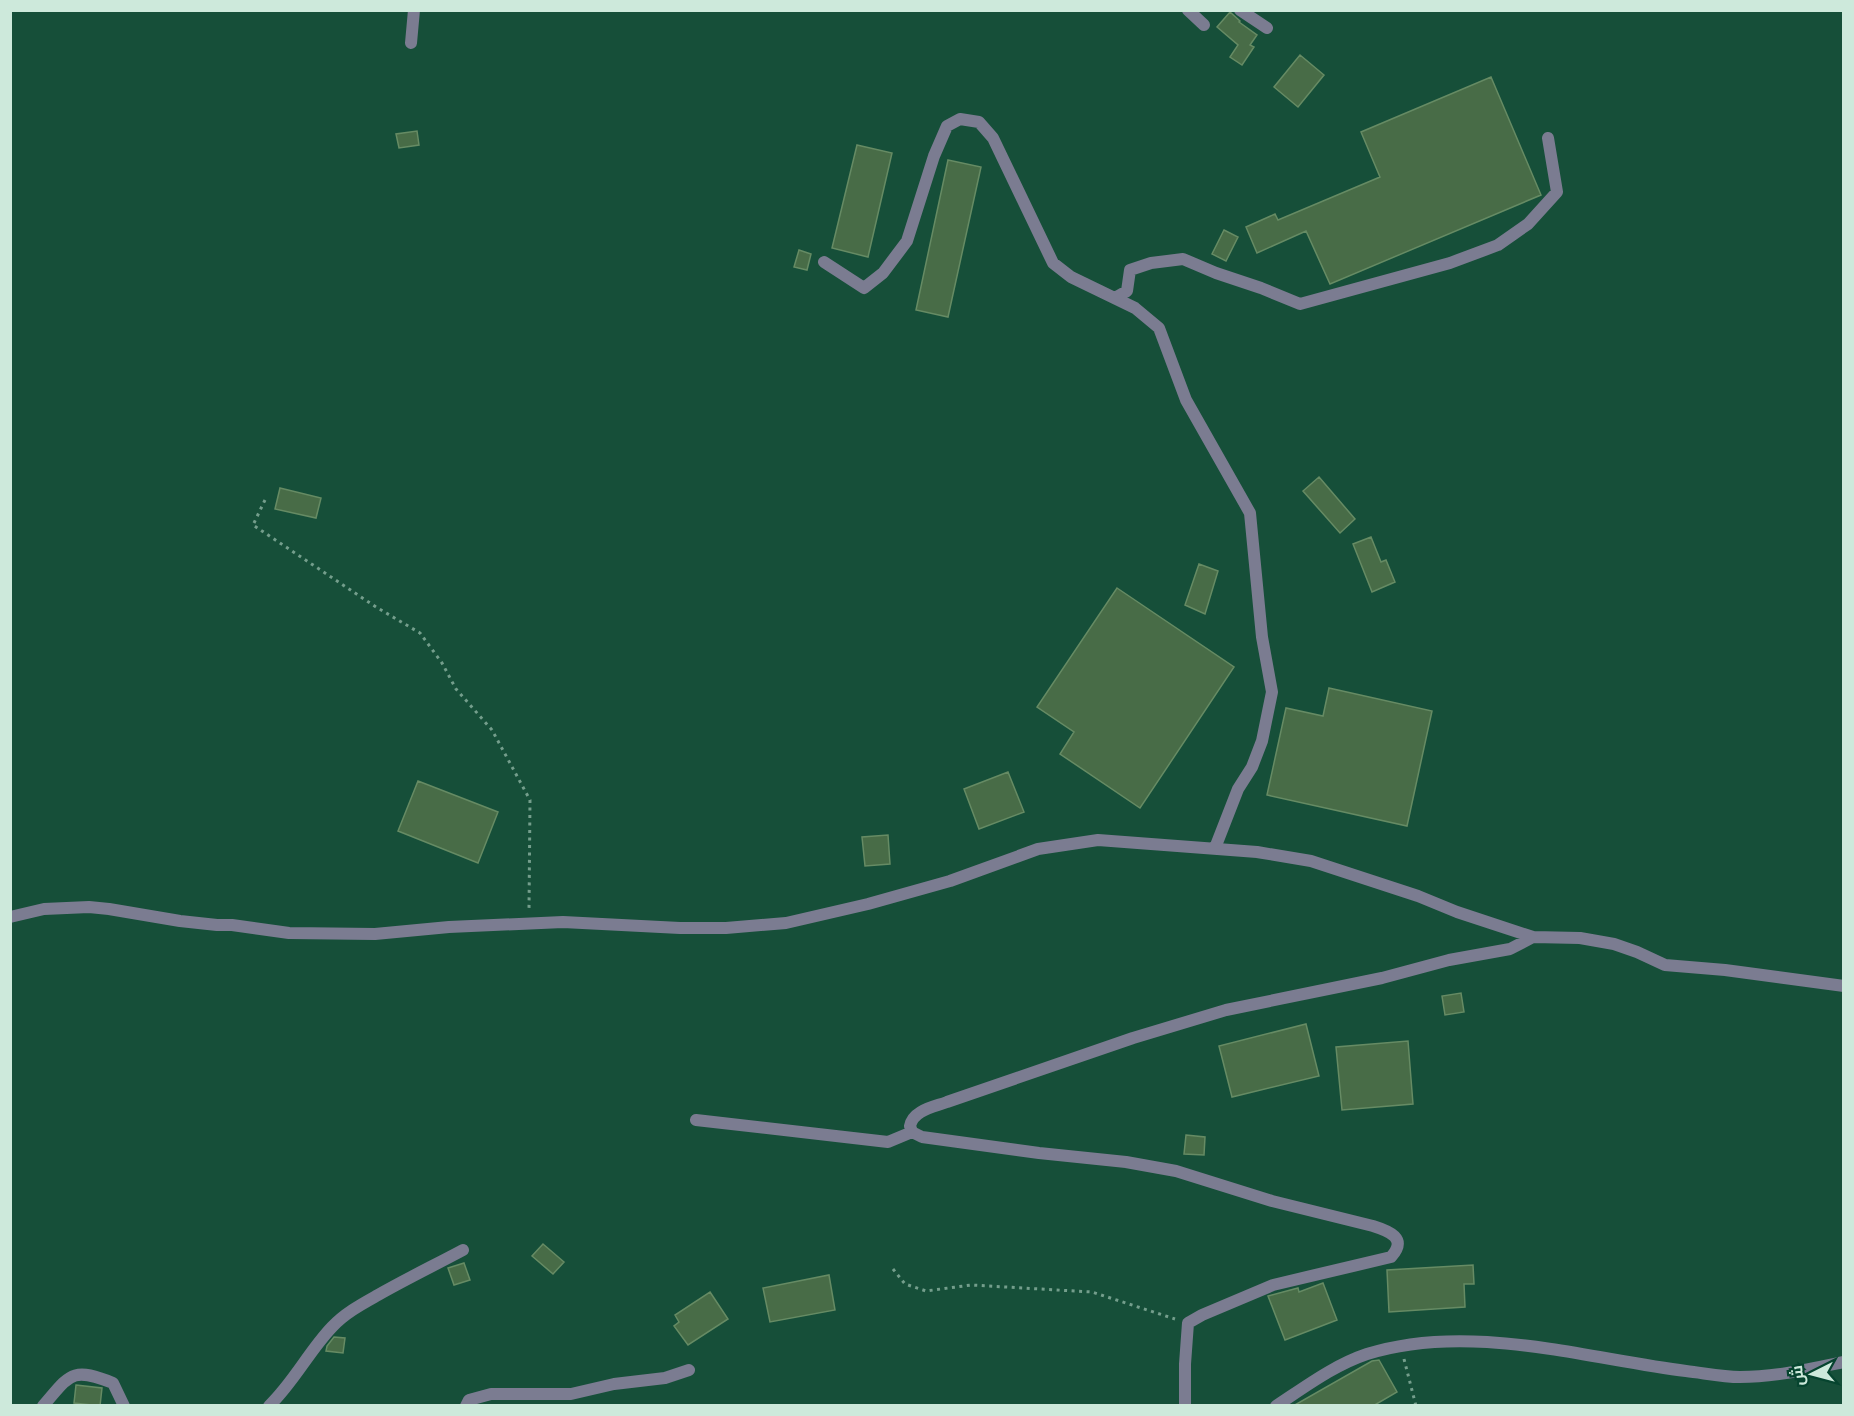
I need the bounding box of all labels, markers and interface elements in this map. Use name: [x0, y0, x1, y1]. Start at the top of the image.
north arrow: [1782, 1344, 1842, 1404]
text: ش: [1785, 1364, 1809, 1387]

